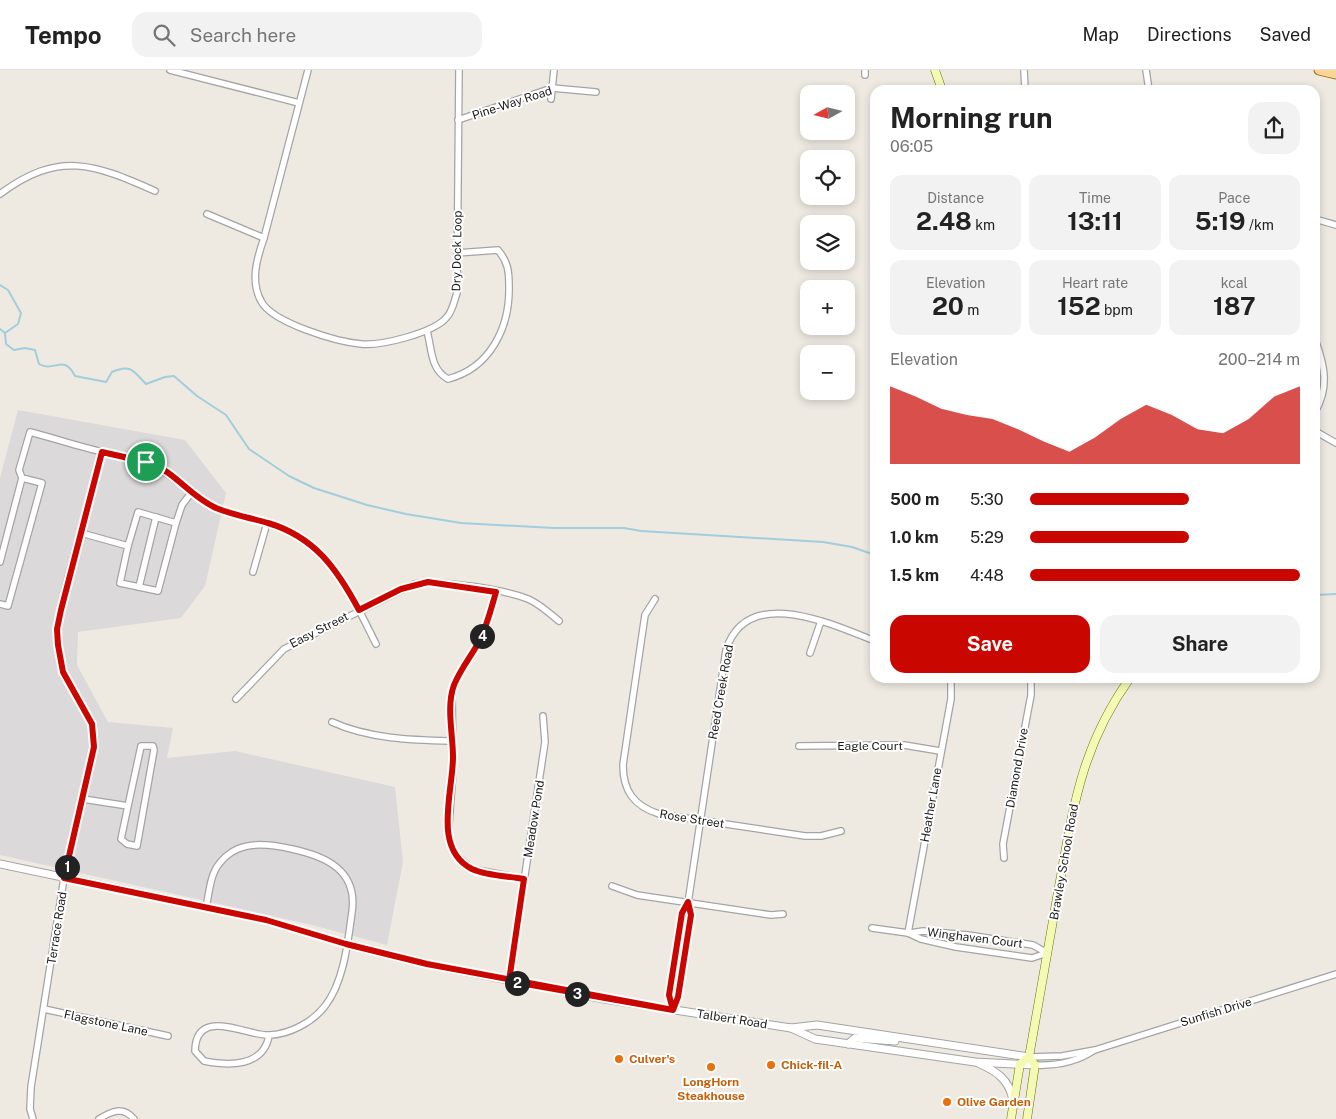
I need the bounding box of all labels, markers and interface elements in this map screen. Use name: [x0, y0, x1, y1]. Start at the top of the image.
search box: [132, 12, 482, 57]
text: Tempo: [25, 21, 102, 49]
icon: search: [150, 21, 178, 49]
text: Search here: [190, 24, 296, 46]
text: Map: [1082, 24, 1119, 45]
text: Directions: [1147, 24, 1232, 45]
text: Saved: [1260, 24, 1311, 45]
street label: Pine-Way Road: [470, 83, 554, 123]
north arrow: [800, 85, 855, 140]
map controls: [800, 85, 855, 400]
text: Morning run: [890, 101, 1053, 134]
button: share: [1248, 102, 1300, 154]
text: 06:05: [890, 137, 933, 156]
button: locate: [800, 150, 855, 205]
text: Distance: [927, 190, 984, 206]
text: Time: [1079, 190, 1111, 206]
text: Pace: [1218, 190, 1250, 206]
text: 2.48: [916, 206, 972, 236]
text: 13:11: [1067, 206, 1123, 236]
text: 5:19: [1195, 206, 1246, 236]
street label: Dry Dock Loop: [449, 210, 465, 292]
button: layers: [800, 215, 855, 270]
text: km: [972, 217, 995, 233]
text: /km: [1246, 217, 1274, 233]
text: Elevation: [926, 275, 985, 291]
text: Heart rate: [1062, 275, 1128, 291]
text: kcal: [1221, 275, 1248, 291]
button: +: [800, 280, 855, 335]
text: 20: [932, 291, 964, 321]
text: 152: [1057, 291, 1101, 321]
text: 187: [1213, 291, 1256, 321]
text: m: [964, 302, 979, 318]
text: bpm: [1101, 302, 1133, 318]
button: −: [800, 345, 855, 400]
text: Elevation: [890, 350, 958, 369]
text: 200–214 m: [1218, 350, 1300, 369]
pin: [125, 441, 167, 483]
icon: arrive: [132, 448, 160, 476]
text: 500 m: [890, 490, 939, 509]
text: 5:30: [970, 490, 1004, 509]
text: 1.0 km: [890, 528, 939, 547]
text: 5:29: [970, 528, 1004, 547]
text: 1.5 km: [890, 566, 939, 585]
text: 4:48: [970, 566, 1004, 585]
street label: Easy Street: [287, 609, 351, 651]
button: Save: [890, 615, 1090, 673]
button: Share: [1100, 615, 1300, 673]
pin: 4: [470, 624, 494, 648]
text: 4: [478, 628, 487, 644]
street label: Reed Creek Road: [706, 643, 736, 741]
street label: Diamond Drive: [1003, 727, 1031, 809]
street label: Eagle Court: [837, 739, 903, 753]
street label: Heather Lane: [918, 767, 944, 843]
street label: Meadow Pond: [521, 779, 547, 859]
street label: Brawley School Road: [1047, 803, 1081, 921]
street label: Rose Street: [659, 807, 726, 831]
pin: 1: [54, 854, 80, 880]
text: 1: [65, 859, 71, 875]
street label: Terrace Road: [44, 891, 70, 965]
street label: Winghaven Court: [926, 925, 1024, 951]
pin: 2: [504, 970, 530, 996]
text: 2: [513, 975, 522, 991]
pin: 3: [564, 982, 590, 1006]
text: 3: [573, 986, 582, 1002]
street label: Sunfish Drive: [1179, 994, 1254, 1030]
street label: Flagstone Lane: [63, 1007, 149, 1039]
street label: Talbert Road: [696, 1007, 768, 1031]
place label: Culver's: [629, 1052, 675, 1066]
marker: Culver's: [613, 1053, 625, 1065]
place label: Chick-fil-A: [781, 1058, 843, 1072]
marker: Chick-fil-A: [765, 1059, 777, 1071]
marker: LongHorn Steakhouse: [705, 1061, 717, 1073]
place label: LongHorn Steakhouse: [677, 1075, 745, 1103]
place label: Olive Garden: [957, 1095, 1031, 1109]
marker: Olive Garden: [941, 1096, 953, 1108]

